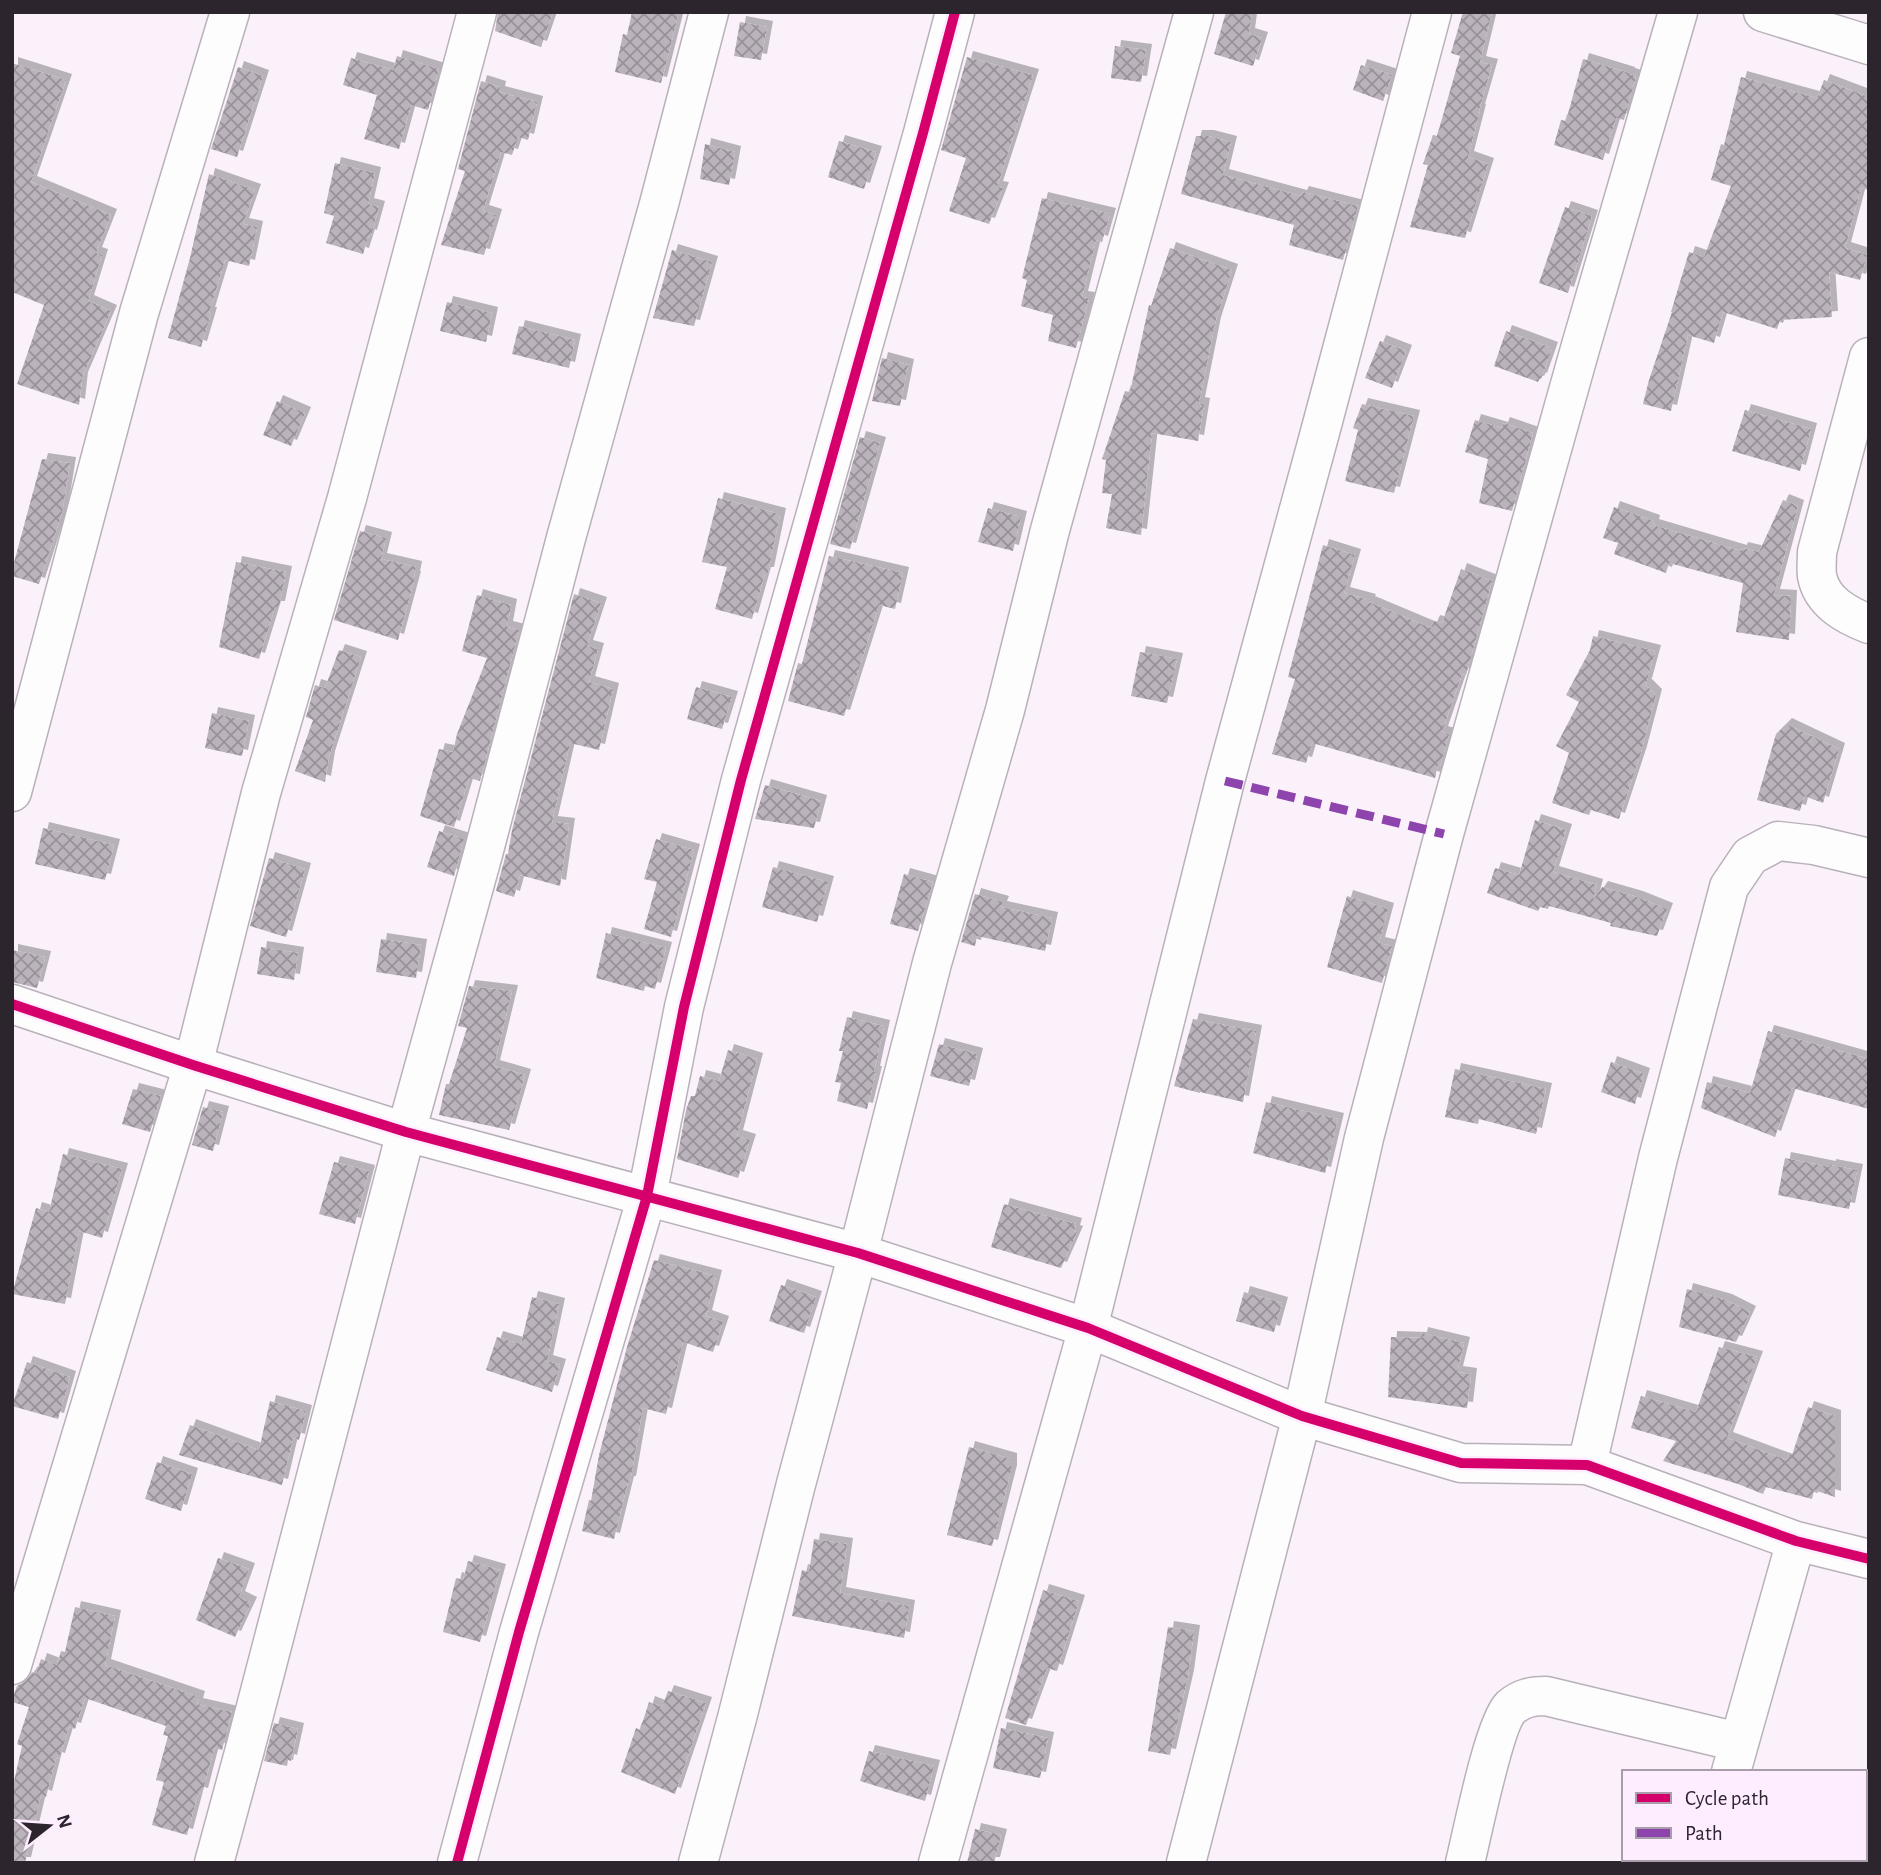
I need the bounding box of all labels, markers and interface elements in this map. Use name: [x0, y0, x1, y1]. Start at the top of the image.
legend: [1622, 1770, 1867, 1861]
text: Cycle path: [1685, 1788, 1769, 1809]
north arrow: [14, 1791, 84, 1861]
text: N: [53, 1812, 75, 1831]
text: Path: [1685, 1823, 1723, 1844]

